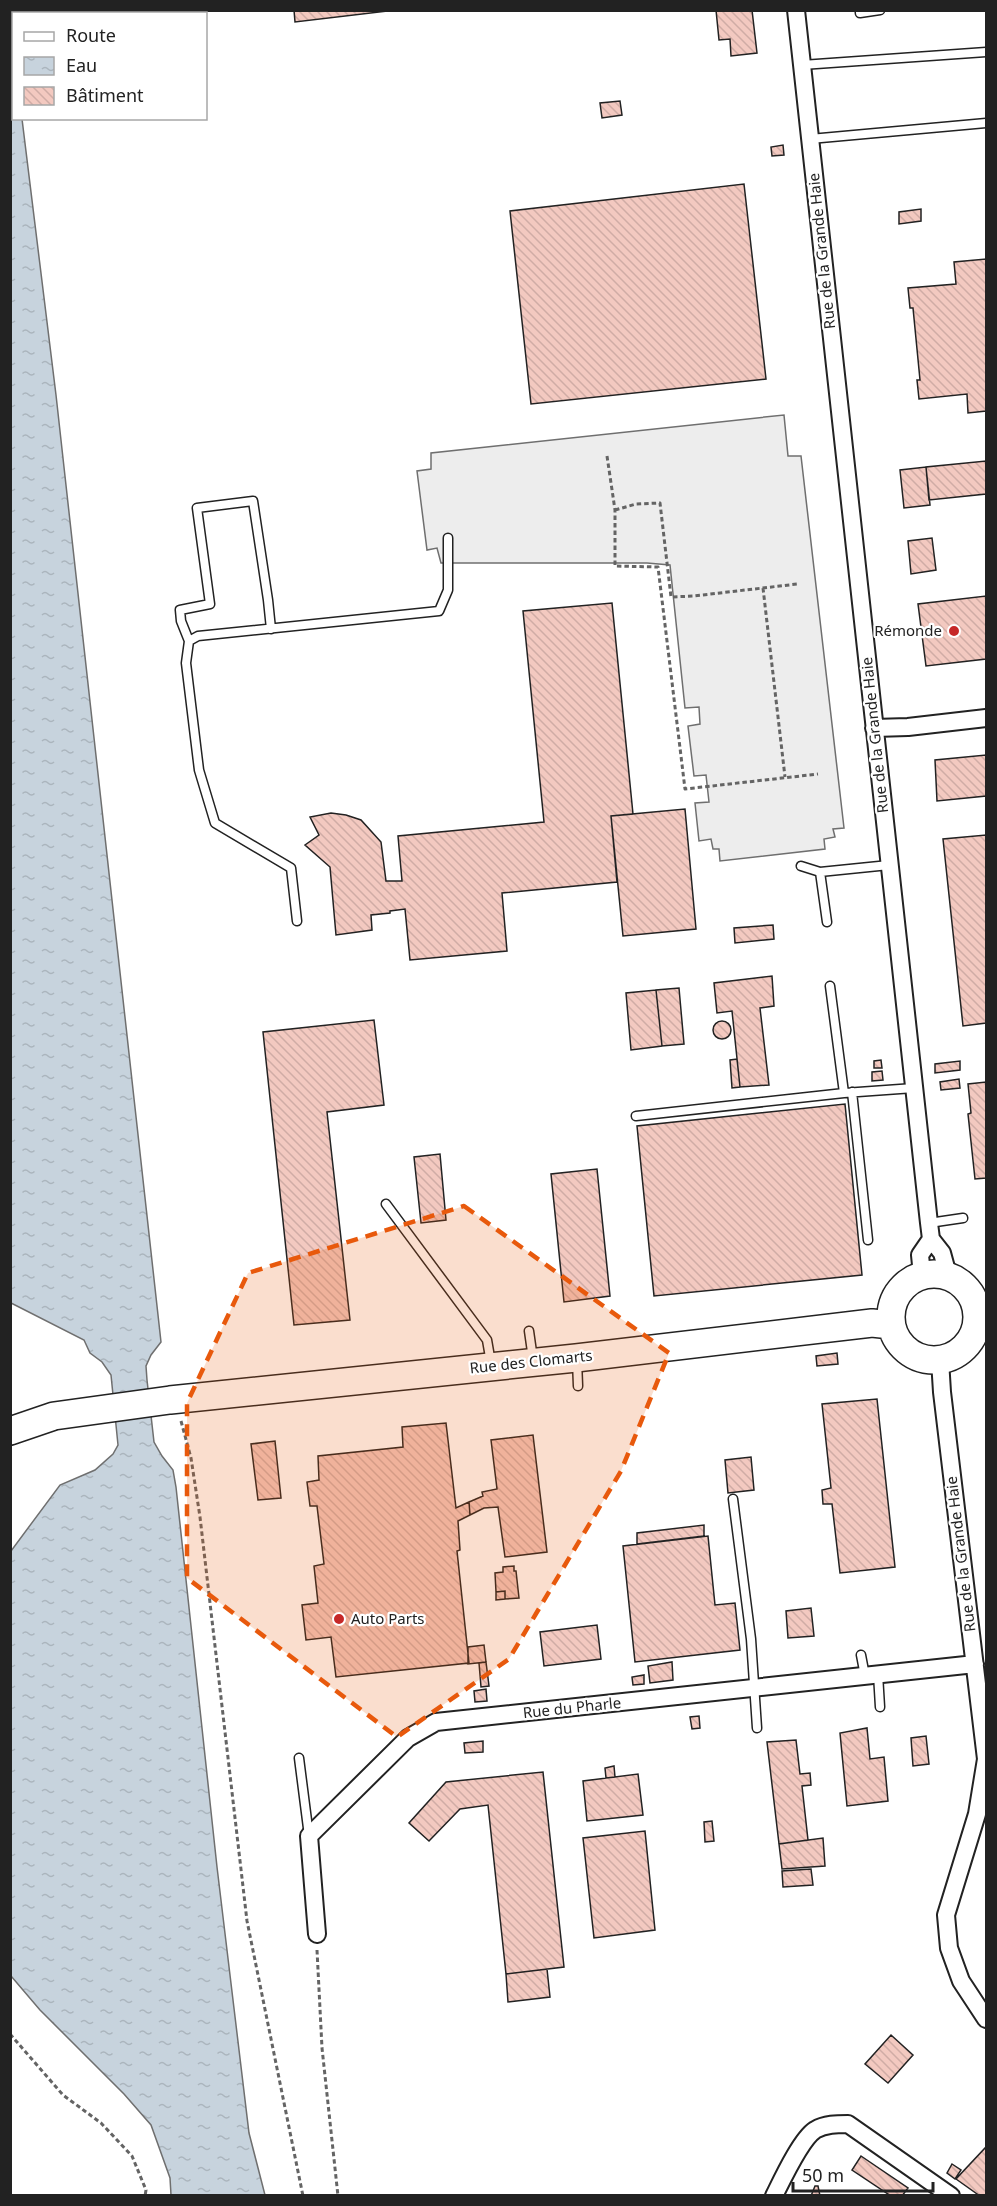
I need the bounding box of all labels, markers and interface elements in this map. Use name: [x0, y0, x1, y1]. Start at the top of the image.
legend: [12, 12, 207, 120]
text: Route: [66, 23, 116, 47]
text: Eau: [66, 53, 97, 77]
text: Bâtiment: [66, 83, 144, 107]
street label: Rue de la Grande Haie: [803, 172, 839, 330]
place label: Rémonde: [874, 620, 942, 640]
marker: Rémonde: [947, 624, 961, 638]
street label: Rue de la Grande Haie: [856, 656, 892, 814]
street label: Rue des Clomarts: [468, 1345, 593, 1377]
street label: Rue de la Grande Haie: [941, 1475, 979, 1633]
place label: Auto Parts: [351, 1608, 425, 1628]
marker: Auto Parts: [332, 1612, 346, 1626]
street label: Rue du Pharle: [522, 1692, 622, 1722]
scale bar: [793, 2155, 932, 2193]
text: 50 m: [802, 2163, 844, 2187]

